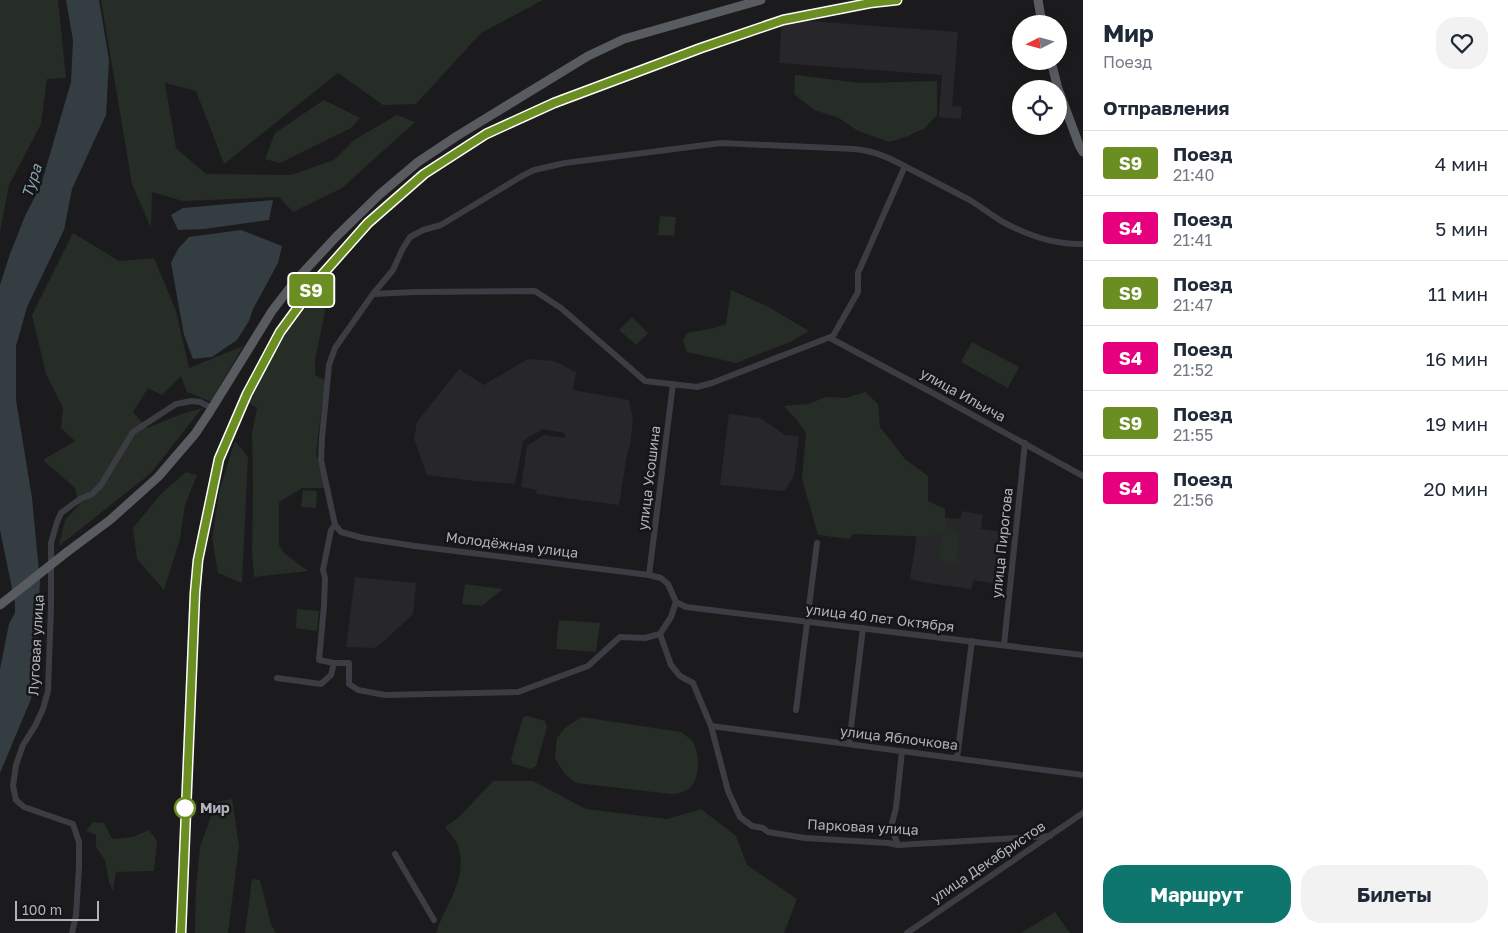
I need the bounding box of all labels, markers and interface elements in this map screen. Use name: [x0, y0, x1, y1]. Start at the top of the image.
north arrow: [1012, 15, 1068, 70]
map controls: [1012, 15, 1067, 135]
button: heart: [1436, 17, 1488, 69]
text: Мир: [1103, 18, 1154, 47]
text: Поезд: [1103, 52, 1152, 72]
button: locate: [1012, 80, 1067, 135]
text: Отправления: [1103, 96, 1229, 119]
text: Поезд: [1173, 142, 1232, 165]
text: S9: [1119, 152, 1142, 174]
text: 4 мин: [1435, 152, 1488, 175]
water label: Тура: [17, 161, 46, 200]
text: 21:40: [1173, 165, 1215, 185]
text: Поезд: [1173, 207, 1232, 230]
text: S4: [1119, 217, 1142, 239]
text: 5 мин: [1435, 217, 1488, 240]
text: 21:41: [1173, 230, 1212, 250]
text: Поезд: [1173, 272, 1232, 295]
line badge: S9: [288, 274, 334, 306]
text: S9: [299, 279, 323, 301]
text: S9: [1119, 282, 1142, 304]
text: 11 мин: [1428, 282, 1488, 305]
text: 21:47: [1173, 295, 1213, 315]
text: Поезд: [1173, 337, 1232, 360]
text: S4: [1119, 347, 1142, 369]
text: 16 мин: [1426, 347, 1488, 370]
text: 21:52: [1173, 360, 1213, 380]
street label: улица Ильича: [918, 364, 1009, 425]
text: Поезд: [1173, 402, 1232, 425]
text: S9: [1119, 412, 1142, 434]
text: 19 мин: [1426, 412, 1488, 435]
street label: улица Усошина: [634, 425, 663, 531]
text: 21:55: [1173, 425, 1213, 445]
text: Поезд: [1173, 467, 1232, 490]
text: S4: [1119, 477, 1142, 499]
text: 20 мин: [1424, 477, 1488, 500]
street label: улица Пирогова: [987, 487, 1016, 599]
text: 21:56: [1173, 490, 1214, 510]
street label: Молодёжная улица: [445, 528, 579, 561]
street label: Луговая улица: [24, 594, 47, 696]
street label: улица 40 лет Октября: [805, 600, 955, 635]
street label: улица Яблочкова: [839, 722, 959, 753]
marker: Мир: [174, 797, 196, 819]
place label: Мир: [200, 799, 230, 816]
street label: Парковая улица: [807, 815, 919, 838]
street label: улица Декабристов: [927, 817, 1048, 906]
button: Маршрут: [1103, 865, 1291, 923]
button: Билеты: [1301, 865, 1488, 923]
scale bar: [15, 898, 99, 921]
text: 100 m: [22, 901, 62, 918]

